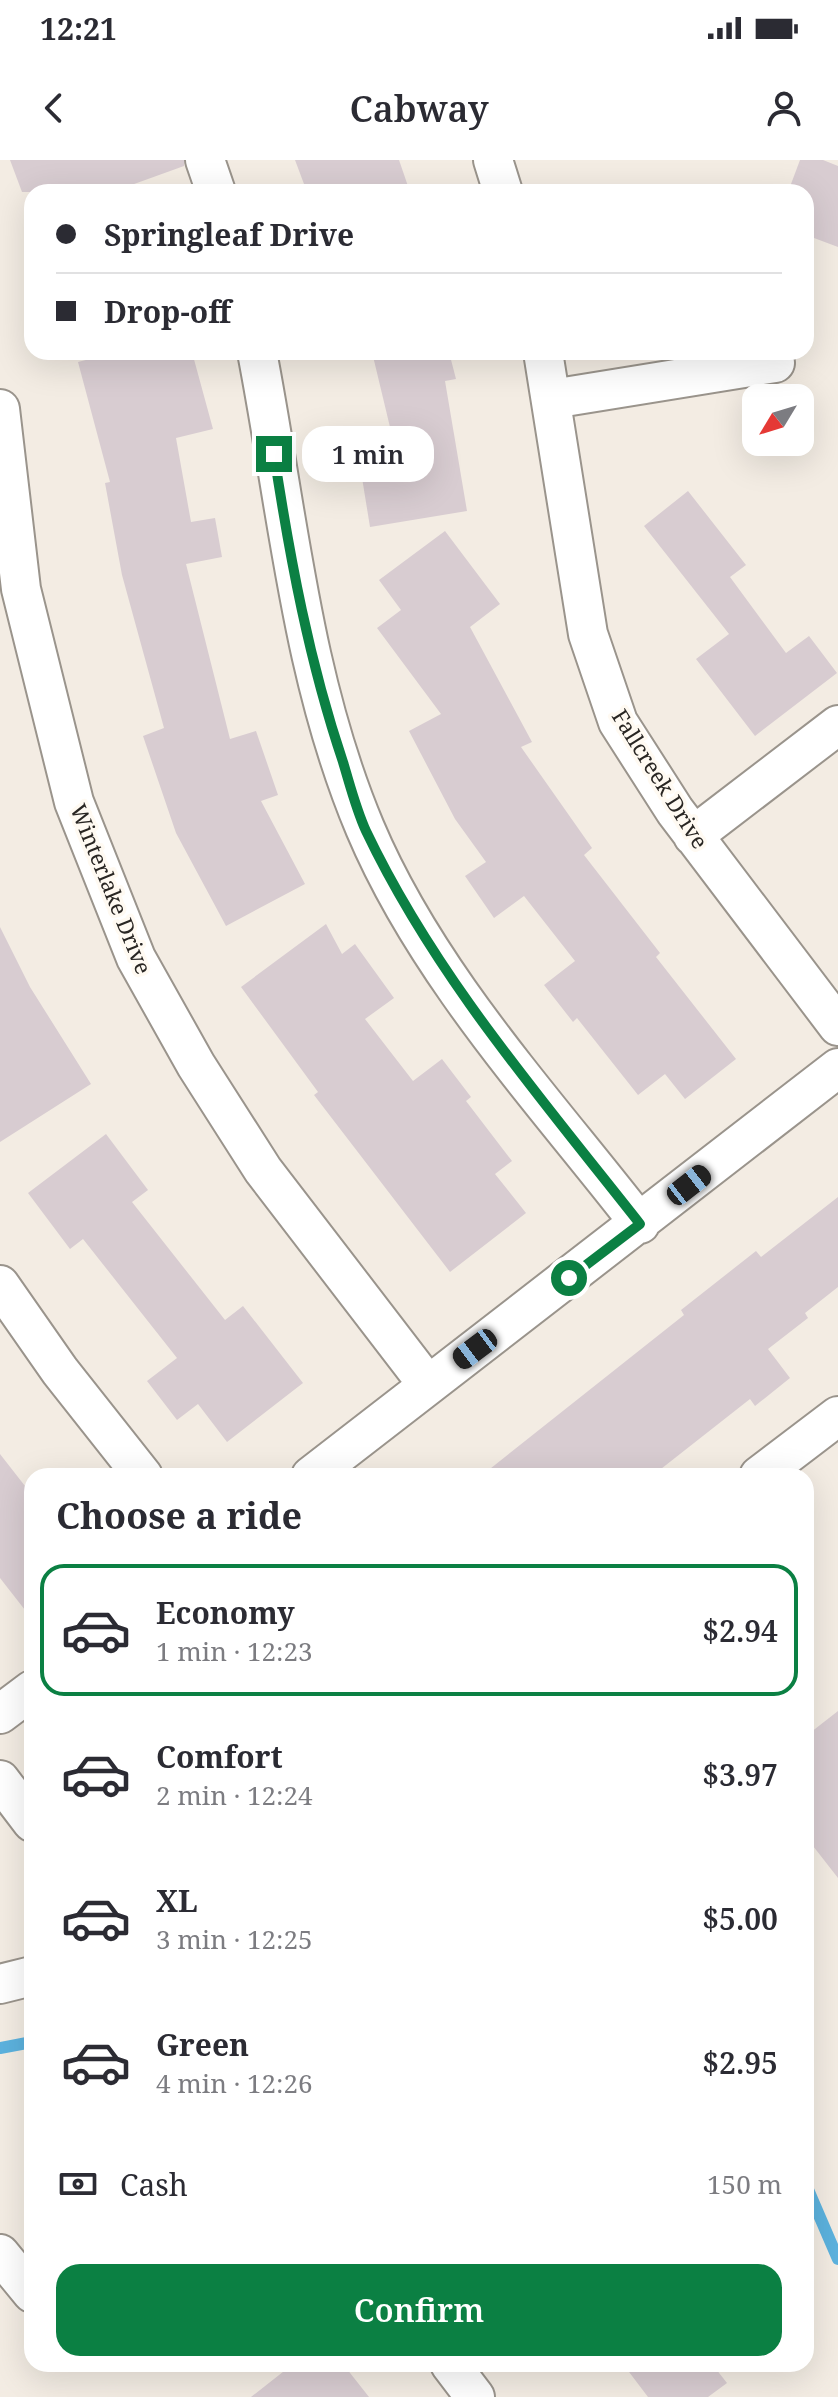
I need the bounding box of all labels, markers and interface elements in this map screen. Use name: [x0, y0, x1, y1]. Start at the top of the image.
text: 12:21: [40, 8, 117, 49]
text: Cabway: [349, 84, 489, 133]
icon: back: [32, 86, 76, 130]
icon: person: [762, 86, 806, 130]
text: Springleaf Drive: [104, 214, 354, 255]
text: Drop-off: [104, 291, 231, 332]
north arrow: [742, 384, 814, 456]
map controls: [742, 384, 814, 456]
callout: 1 min: [302, 426, 434, 482]
route end: [256, 436, 292, 472]
text: 1 min: [332, 436, 404, 472]
street label: Fallcreek Drive: [606, 703, 716, 854]
street label: Winterlake Drive: [64, 799, 160, 978]
car: [663, 1161, 715, 1209]
route start: [551, 1260, 587, 1296]
car: [449, 1325, 501, 1373]
text: Choose a ride: [56, 1491, 302, 1540]
text: Economy: [156, 1592, 295, 1633]
icon: car: [60, 1594, 132, 1666]
text: $2.94: [702, 1610, 778, 1651]
text: 1 min · 12:23: [156, 1633, 313, 1669]
text: Comfort: [156, 1736, 283, 1777]
icon: car: [60, 1738, 132, 1810]
text: $3.97: [702, 1754, 778, 1795]
text: 2 min · 12:24: [156, 1777, 313, 1813]
text: XL: [156, 1880, 198, 1921]
icon: car: [60, 1882, 132, 1954]
text: $5.00: [702, 1898, 778, 1939]
text: 3 min · 12:25: [156, 1921, 313, 1957]
text: Green: [156, 2024, 249, 2065]
icon: car: [60, 2026, 132, 2098]
text: $2.95: [702, 2042, 778, 2083]
text: 4 min · 12:26: [156, 2065, 313, 2101]
icon: cash: [56, 2162, 100, 2206]
text: Cash: [120, 2164, 188, 2205]
text: 150 m: [707, 2166, 782, 2202]
button: Confirm: [56, 2264, 782, 2356]

